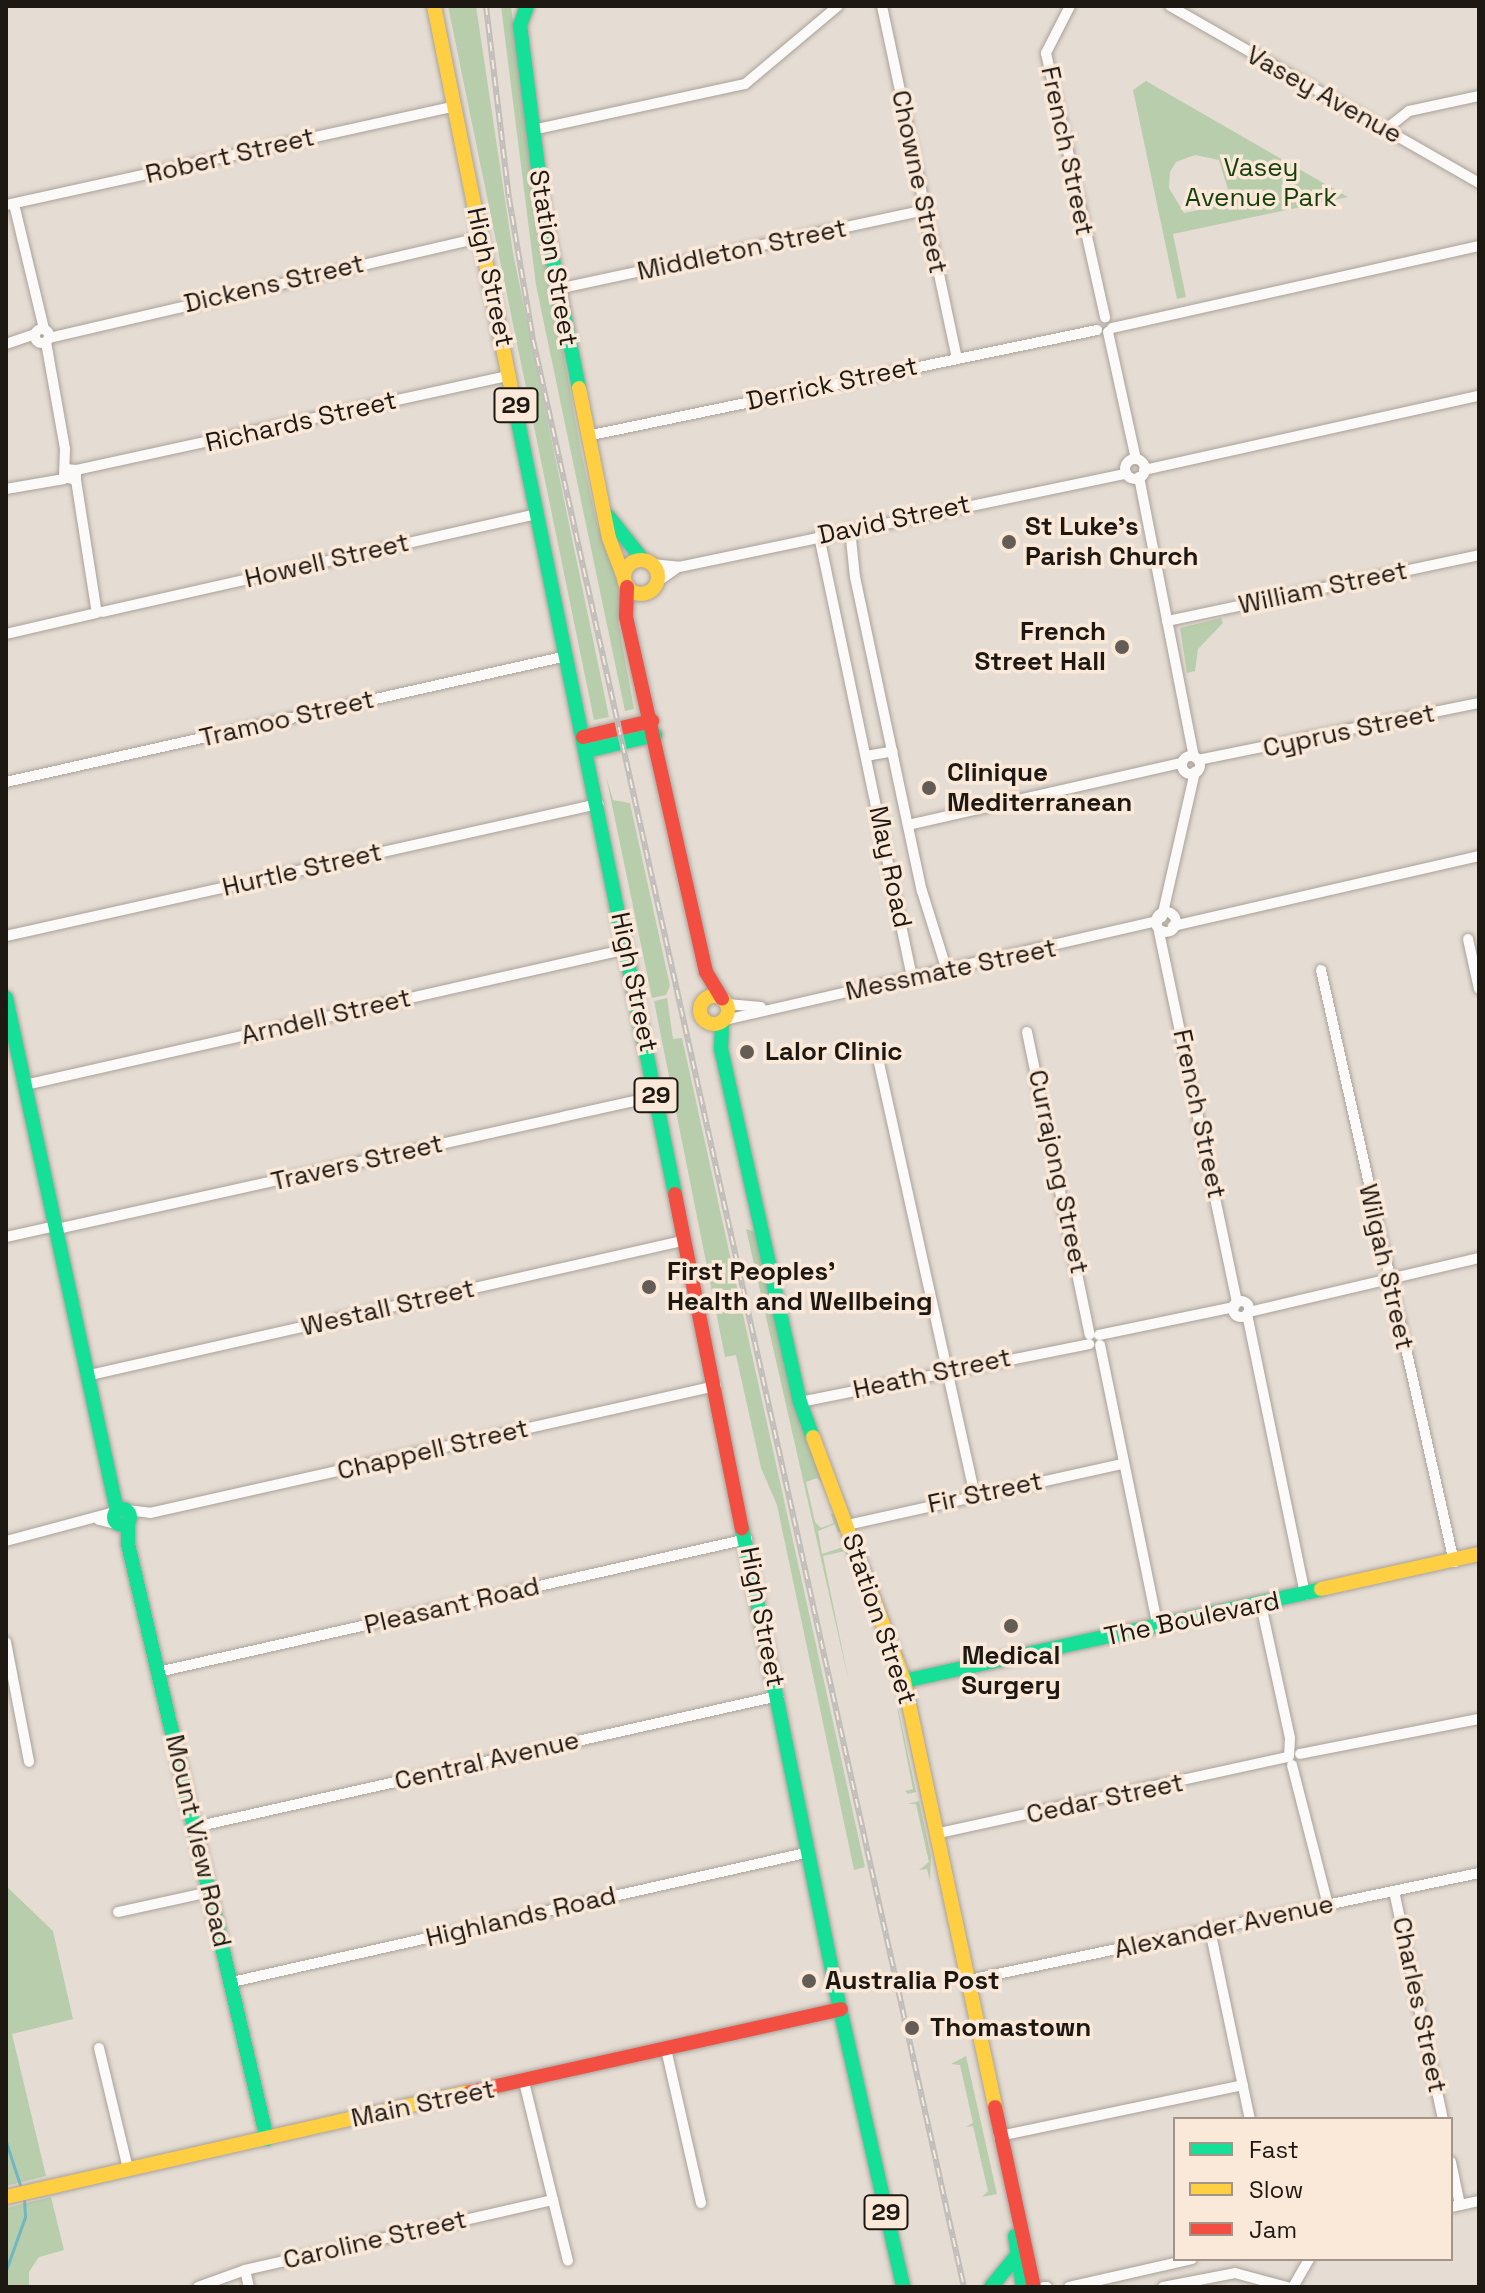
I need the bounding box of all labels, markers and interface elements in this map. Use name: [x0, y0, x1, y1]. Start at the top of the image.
street label: Vasey Avenue: [1241, 39, 1407, 151]
street label: French Street: [1034, 63, 1100, 239]
street label: Chowne Street: [884, 87, 954, 277]
street label: Robert Street: [142, 121, 318, 191]
park label: Vasey Avenue Park: [1185, 152, 1337, 214]
street label: Station Street: [522, 167, 584, 349]
street label: High Street: [460, 204, 520, 350]
street label: Middleton Street: [634, 213, 850, 287]
street label: Dickens Street: [181, 248, 367, 320]
street label: Derrick Street: [744, 351, 920, 417]
street label: Richards Street: [202, 385, 400, 459]
road number: 29: [492, 385, 540, 425]
street label: David Street: [815, 489, 973, 551]
place label: St Luke's Parish Church: [1025, 511, 1199, 572]
street label: Howell Street: [242, 527, 412, 595]
marker: St Luke's Parish Church: [1000, 533, 1018, 551]
street label: William Street: [1236, 555, 1410, 621]
place label: French Street Hall: [975, 616, 1106, 678]
marker: French Street Hall: [1113, 638, 1131, 656]
street label: Tramoo Street: [197, 684, 377, 754]
street label: Cyprus Street: [1260, 698, 1438, 764]
place label: Clinique Mediterranean: [947, 757, 1132, 818]
marker: Clinique Mediterranean: [918, 777, 940, 799]
street label: May Road: [862, 803, 918, 931]
street label: Hurtle Street: [219, 837, 385, 903]
street label: High Street: [604, 909, 664, 1055]
street label: Messmate Street: [843, 932, 1059, 1008]
street label: Arndell Street: [238, 982, 414, 1052]
street label: French Street: [1166, 1026, 1232, 1202]
place label: Lalor Clinic: [765, 1036, 903, 1068]
marker: Lalor Clinic: [736, 1041, 758, 1063]
street label: Currajong Street: [1021, 1067, 1095, 1277]
road number: 29: [632, 1075, 680, 1115]
street label: Travers Street: [268, 1128, 446, 1198]
street label: Wilgah Street: [1352, 1181, 1420, 1353]
place label: First Peoples' Health and Wellbeing: [667, 1256, 933, 1318]
street label: Westall Street: [298, 1273, 478, 1343]
marker: First Peoples' Health and Wellbeing: [638, 1276, 660, 1298]
street label: Heath Street: [850, 1342, 1014, 1406]
street label: Chappell Street: [334, 1413, 532, 1487]
street label: Fir Street: [925, 1466, 1045, 1520]
street label: Station Street: [835, 1530, 923, 1708]
street label: High Street: [733, 1544, 791, 1690]
street label: Pleasant Road: [361, 1571, 543, 1641]
street label: The Boulevard: [1102, 1585, 1282, 1653]
marker: Medical Surgery: [1000, 1615, 1022, 1637]
place label: Medical Surgery: [961, 1640, 1061, 1702]
street label: Central Avenue: [392, 1725, 582, 1797]
street label: Mount View Road: [158, 1731, 238, 1951]
street label: Cedar Street: [1024, 1767, 1186, 1831]
street label: Highlands Road: [423, 1880, 619, 1954]
street label: Alexander Avenue: [1111, 1888, 1337, 1966]
street label: Charles Street: [1385, 1914, 1453, 2096]
place label: Australia Post: [825, 1965, 1000, 1997]
marker: Australia Post: [800, 1972, 818, 1990]
place label: Thomastown: [930, 2012, 1091, 2044]
marker: Thomastown: [901, 2017, 923, 2039]
street label: Main Street: [348, 2074, 498, 2134]
legend: [1173, 2117, 1453, 2261]
text: Fast: [1249, 2134, 1299, 2165]
text: Slow: [1249, 2174, 1303, 2205]
road number: 29: [862, 2192, 910, 2232]
street label: Caroline Street: [280, 2204, 470, 2276]
text: Jam: [1249, 2214, 1297, 2245]

